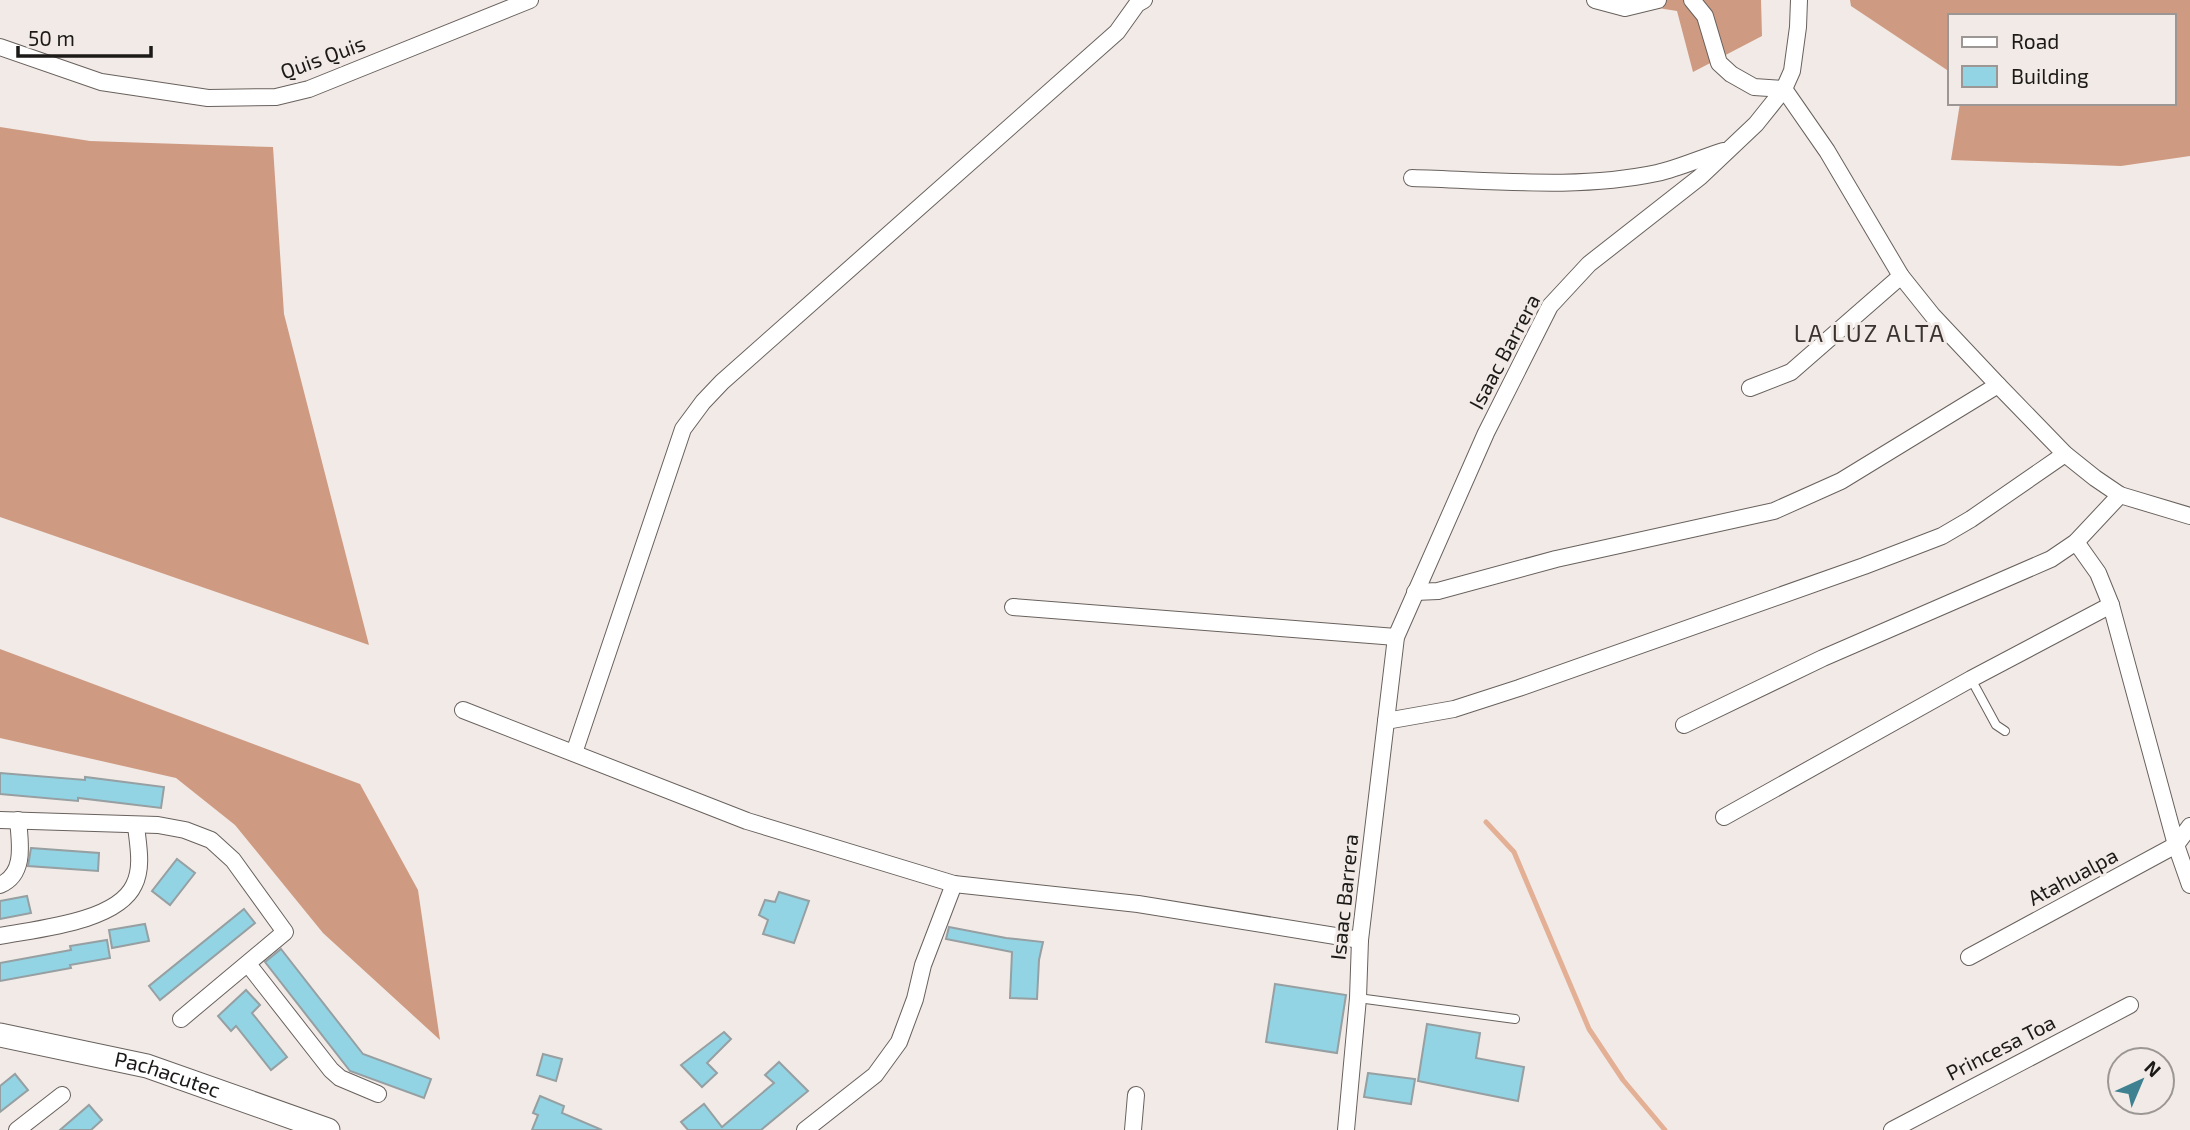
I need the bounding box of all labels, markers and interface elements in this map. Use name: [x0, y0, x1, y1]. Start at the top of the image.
scale bar: [18, 14, 150, 58]
legend: [1948, 14, 2176, 105]
text: 50 m: [28, 25, 75, 50]
text: Road: [2011, 28, 2059, 53]
street label: Quis Quis: [277, 30, 369, 84]
text: Building: [2011, 63, 2089, 88]
street label: Isaac Barrera: [1463, 290, 1544, 413]
district label: LA LUZ ALTA: [1794, 318, 1946, 347]
street label: Isaac Barrera: [1324, 833, 1363, 961]
street label: Atahualpa: [2023, 842, 2121, 910]
street label: Princesa Toa: [1941, 1008, 2059, 1085]
street label: Pachacutec: [112, 1045, 224, 1102]
north arrow: [2106, 1046, 2176, 1116]
text: N: [2140, 1055, 2166, 1081]

